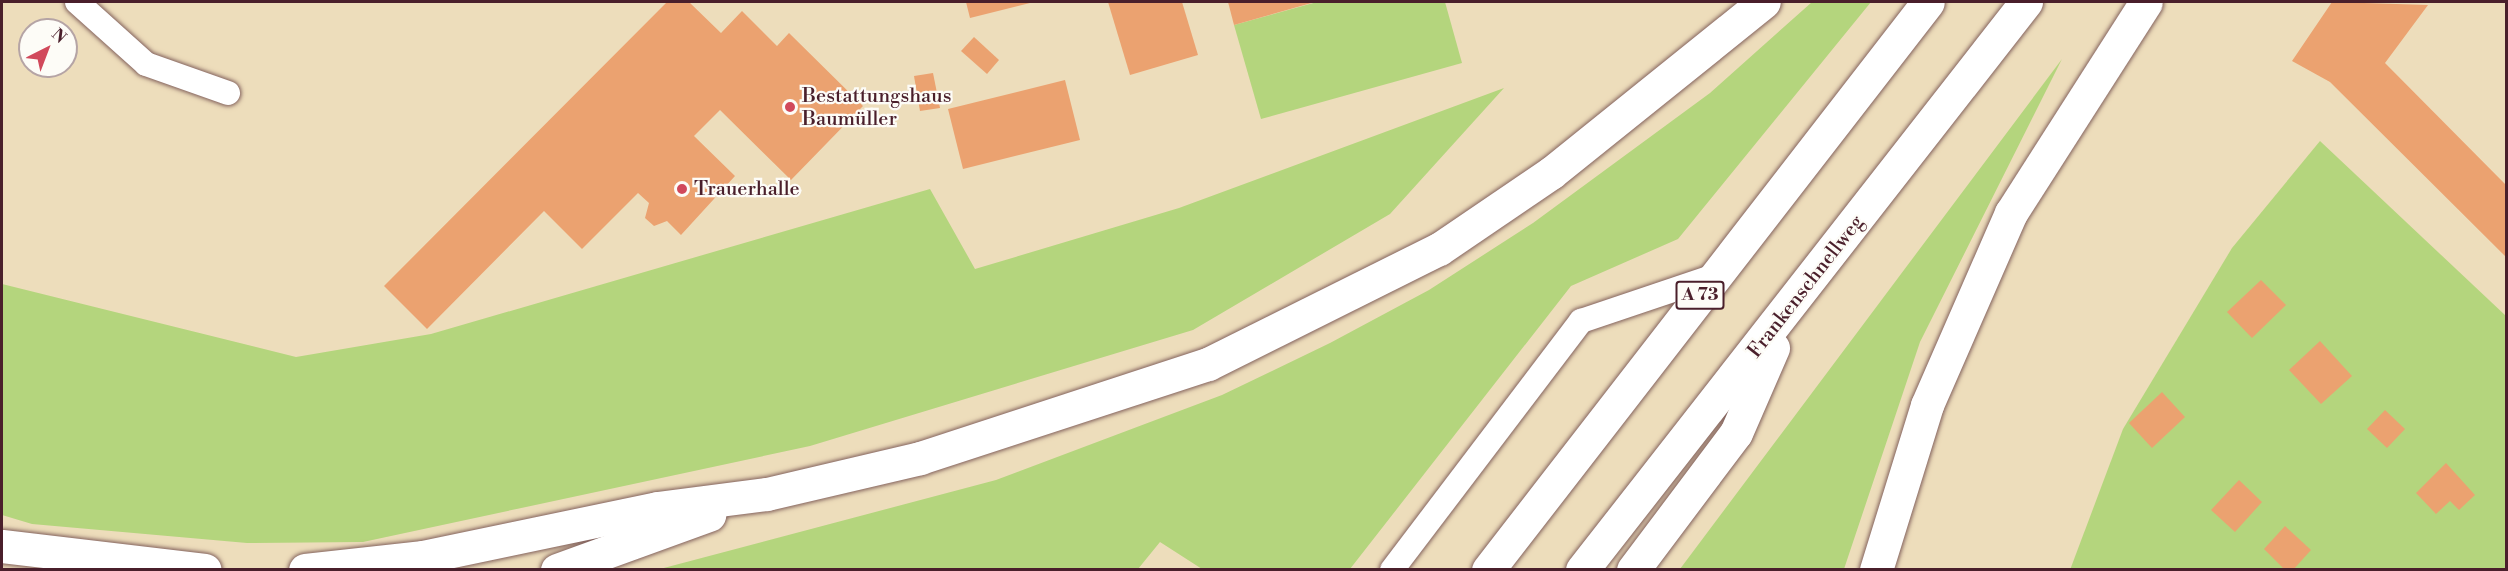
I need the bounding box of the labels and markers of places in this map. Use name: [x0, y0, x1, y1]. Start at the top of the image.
place label: Bestattungshaus Baumüller: [802, 84, 951, 131]
marker: Bestattungshaus Baumüller: [783, 100, 797, 114]
place label: Trauerhalle: [694, 177, 800, 201]
marker: Trauerhalle: [675, 182, 689, 196]

